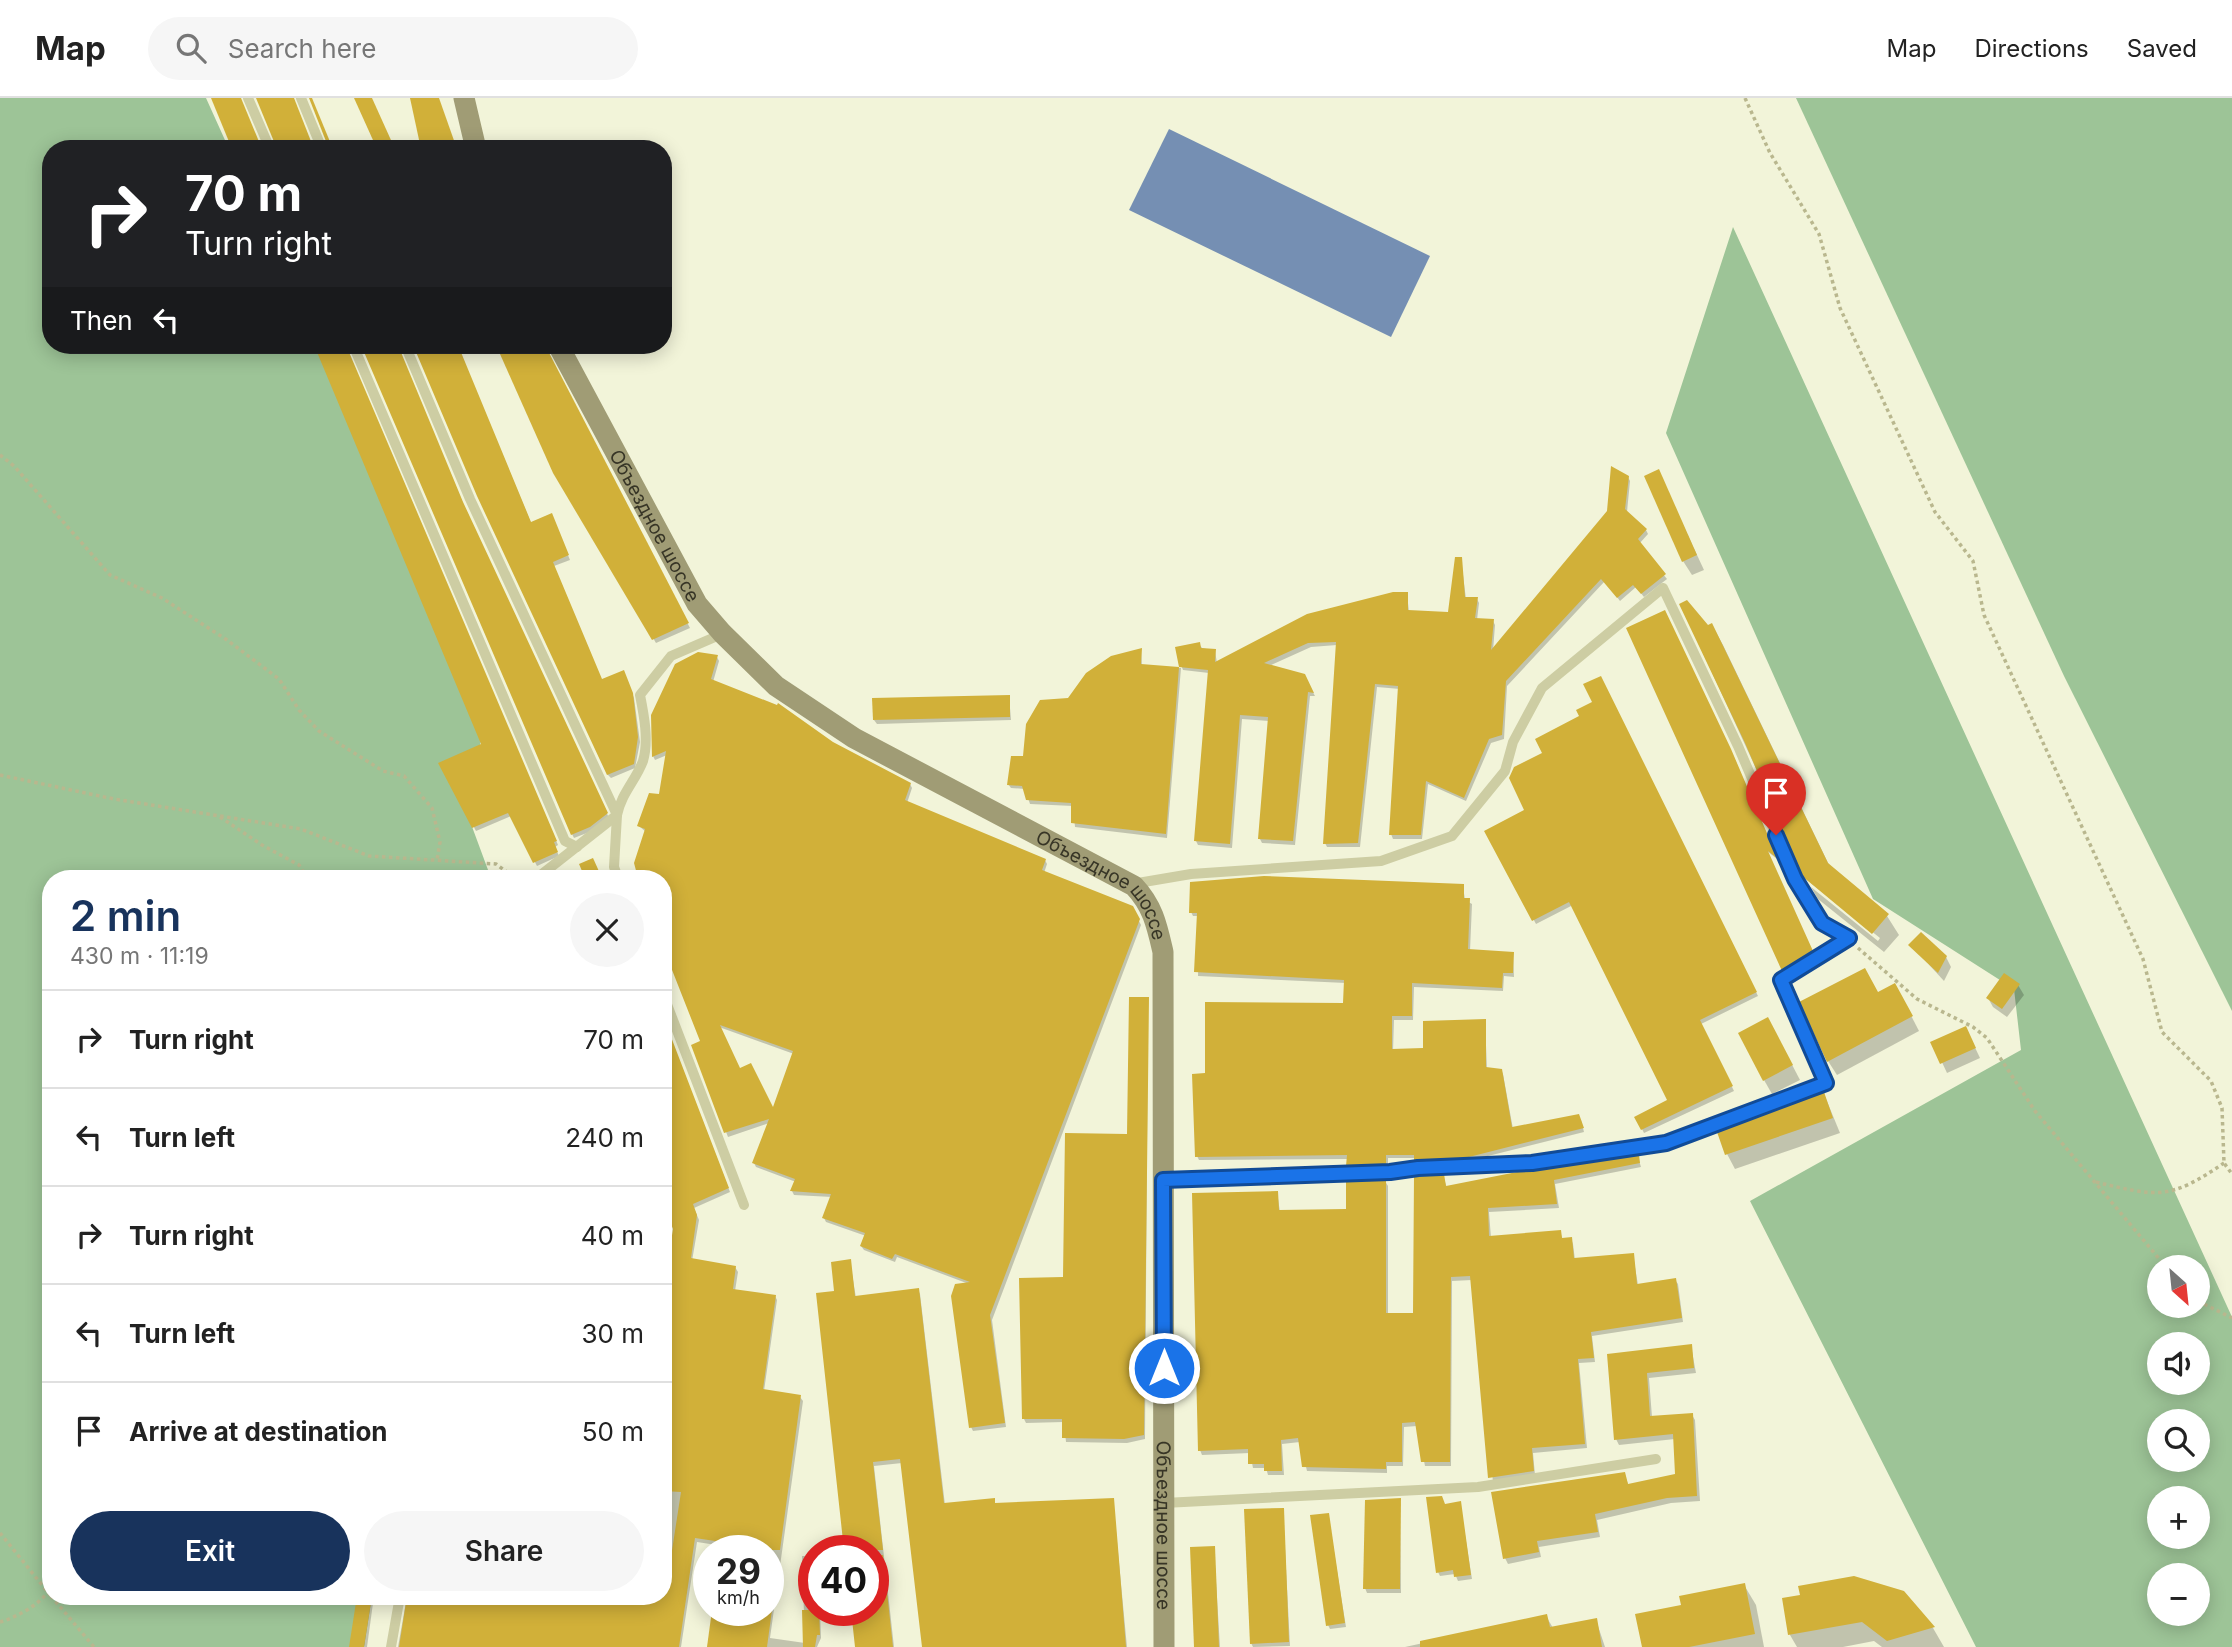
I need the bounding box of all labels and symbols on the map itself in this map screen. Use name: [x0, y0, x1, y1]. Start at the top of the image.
street label: Объездное шоссе: [605, 446, 705, 606]
pin: [1746, 763, 1806, 835]
street label: Объездное шоссе: [1032, 825, 1171, 942]
north arrow: [2147, 1255, 2210, 1318]
position arrow: [1127, 1331, 1201, 1405]
street label: Объездное шоссе: [1152, 1441, 1175, 1610]
speed limit sign: 40: [798, 1535, 889, 1626]

